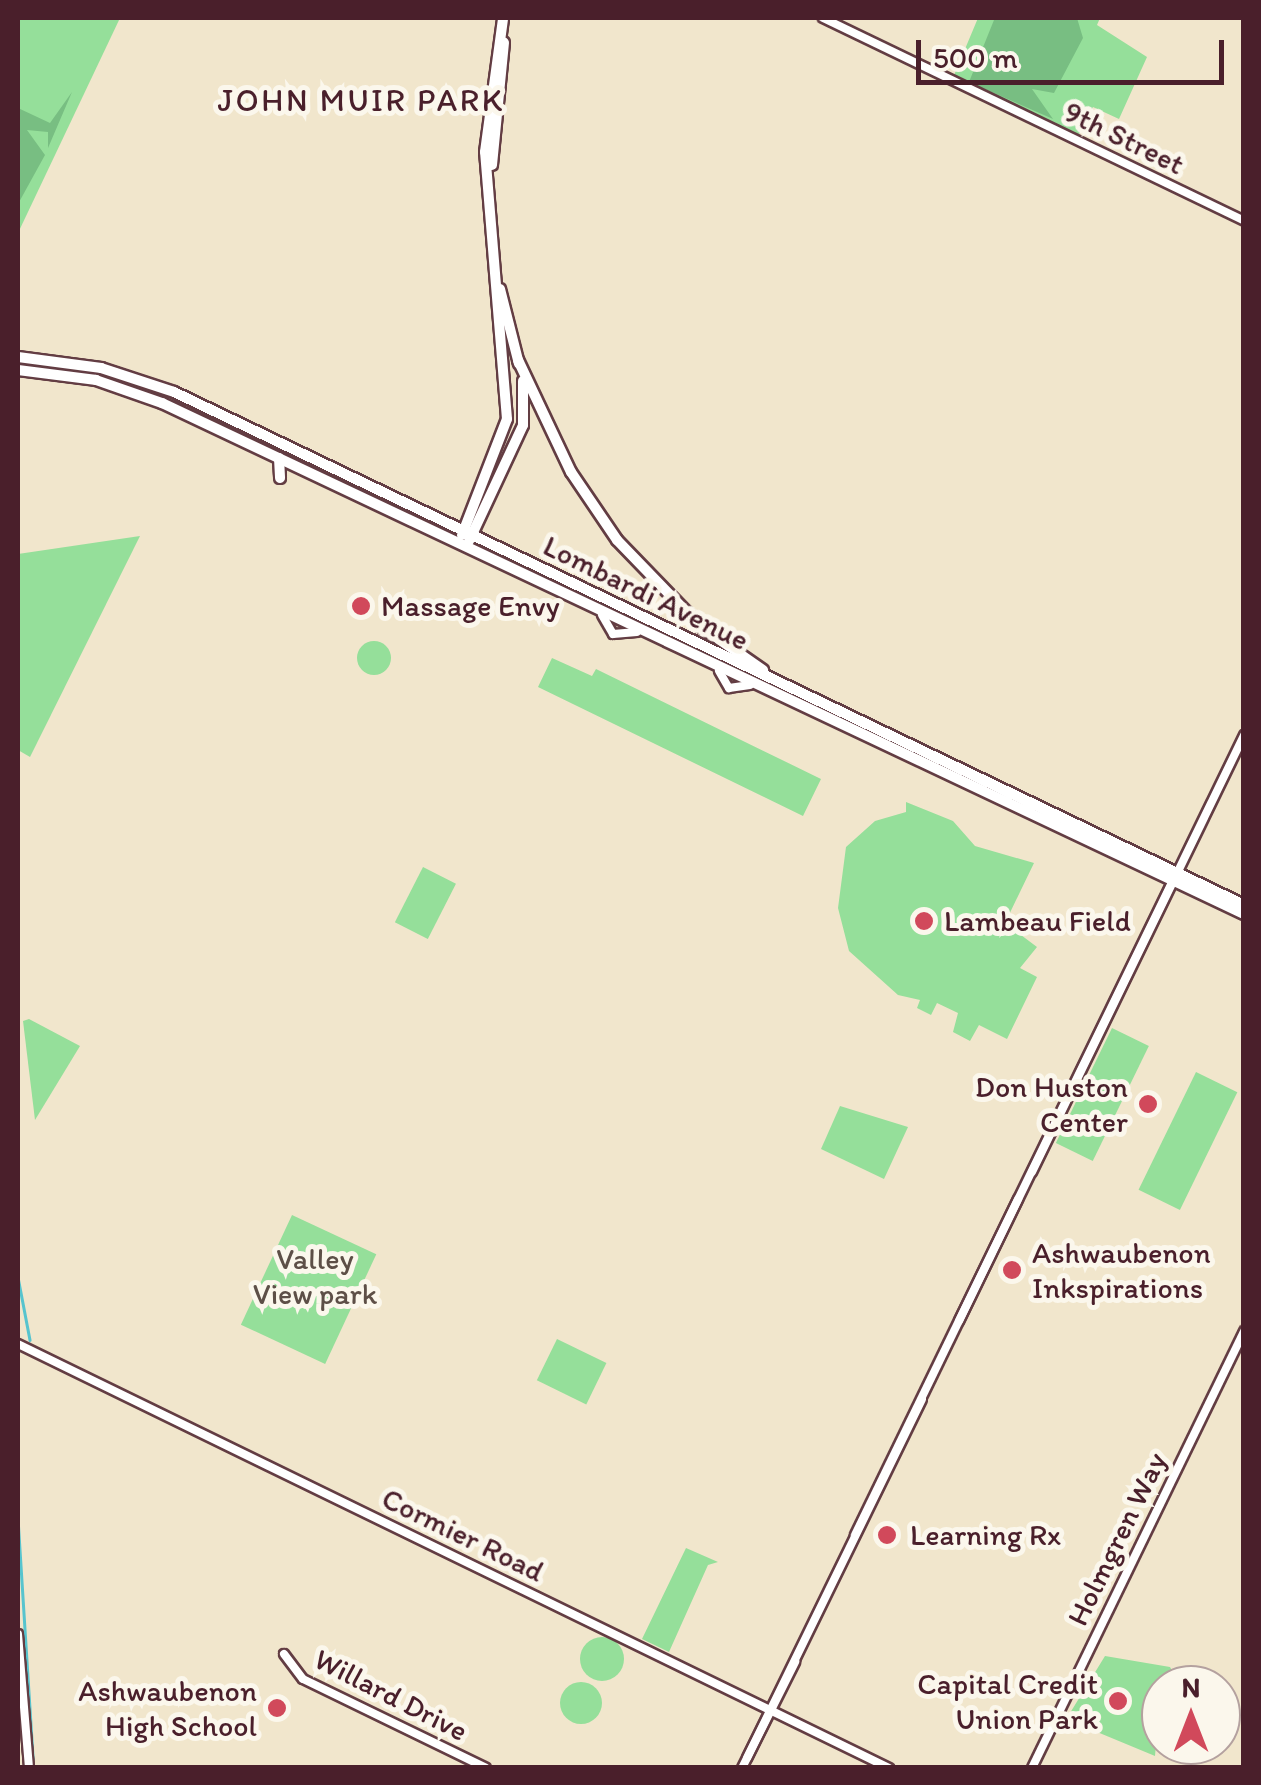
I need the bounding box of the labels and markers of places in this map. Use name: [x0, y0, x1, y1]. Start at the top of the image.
place label: Massage Envy: [381, 588, 560, 624]
marker: Massage Envy: [350, 595, 372, 617]
place label: Lambeau Field: [944, 903, 1131, 939]
marker: Lambeau Field: [913, 910, 935, 932]
place label: Don Huston Center: [975, 1069, 1128, 1140]
marker: Don Huston Center: [1137, 1093, 1159, 1115]
place label: Ashwaubenon Inkspirations: [1032, 1235, 1211, 1306]
marker: Ashwaubenon Inkspirations: [1001, 1259, 1023, 1281]
place label: Learning Rx: [910, 1517, 1062, 1553]
marker: Learning Rx: [874, 1522, 900, 1548]
place label: Capital Credit Union Park: [917, 1666, 1098, 1736]
place label: Ashwaubenon High School: [78, 1673, 257, 1744]
marker: Capital Credit Union Park: [1107, 1690, 1129, 1712]
marker: Ashwaubenon High School: [266, 1697, 288, 1719]

